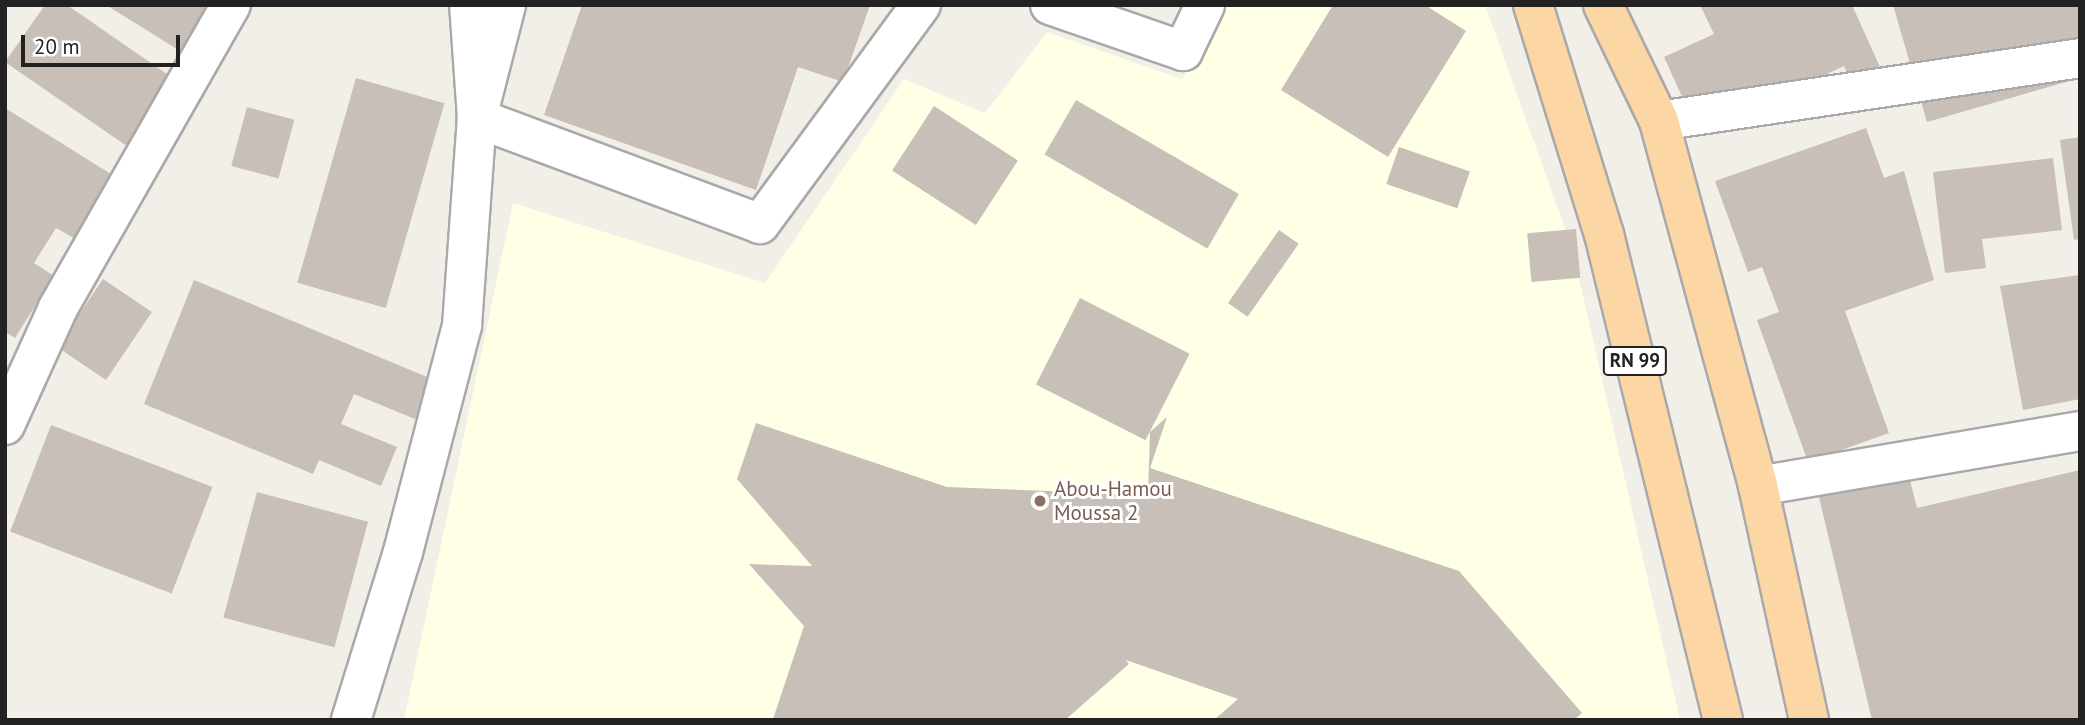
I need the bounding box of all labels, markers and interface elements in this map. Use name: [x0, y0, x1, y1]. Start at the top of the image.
scale bar: [24, 21, 184, 65]
text: 20 m: [34, 33, 80, 60]
road number: RN 99: [1602, 346, 1668, 376]
place label: Abou-Hamou Moussa 2: [1054, 476, 1172, 526]
marker: Abou-Hamou Moussa 2: [1032, 493, 1048, 509]

